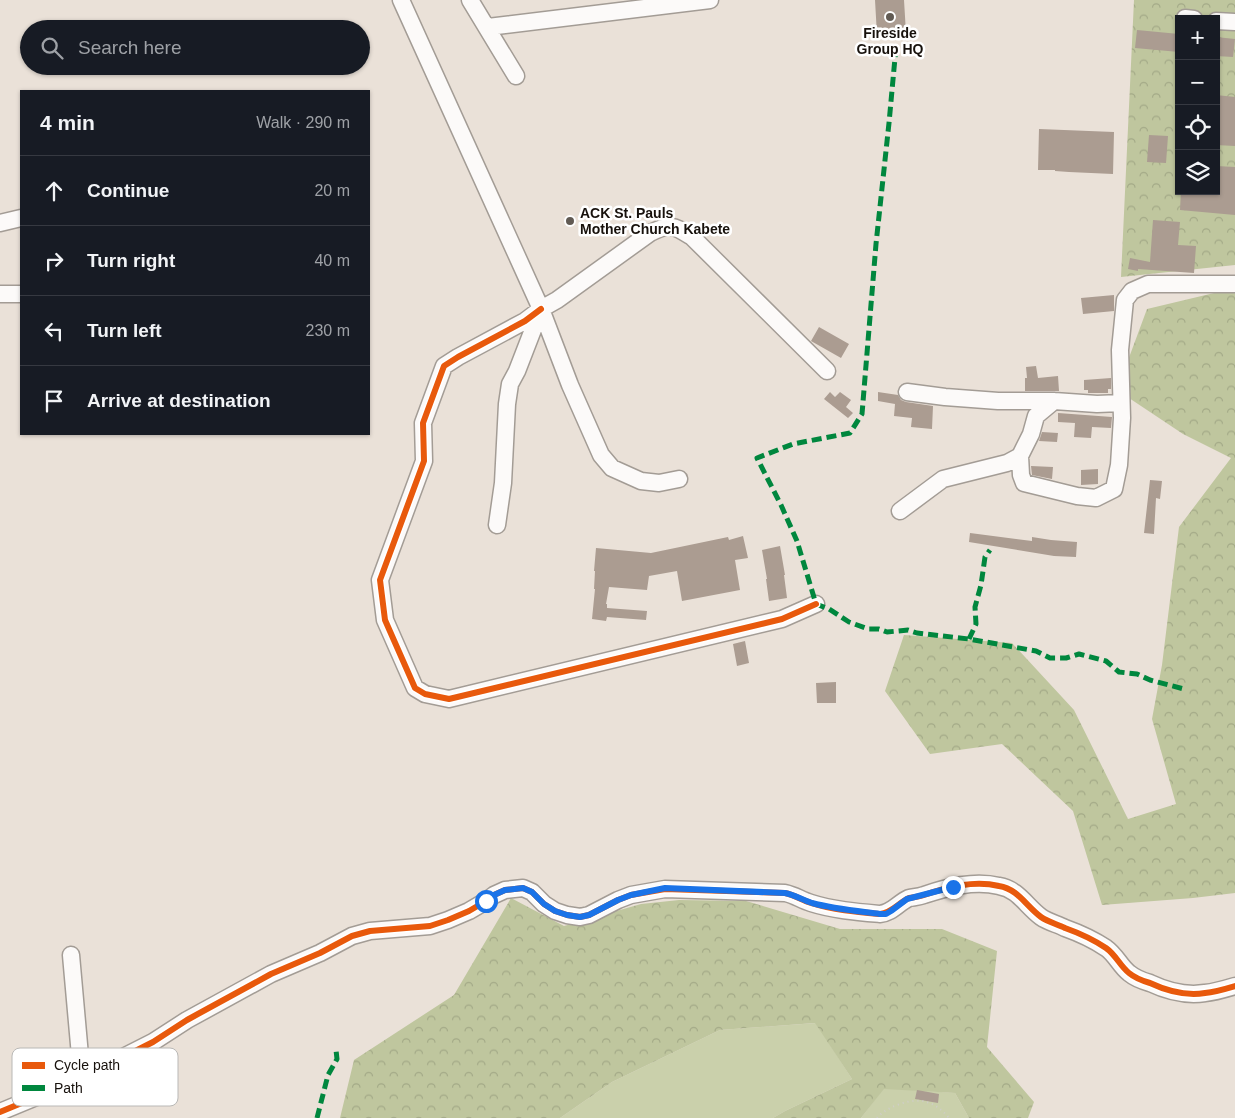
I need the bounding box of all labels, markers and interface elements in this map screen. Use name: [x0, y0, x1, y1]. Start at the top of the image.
marker: Fireside Group HQ: [884, 11, 896, 23]
map controls: [1175, 15, 1220, 195]
button: +: [1175, 15, 1220, 60]
search box: [20, 20, 370, 75]
place label: Fireside Group HQ: [857, 25, 924, 57]
icon: search: [38, 34, 66, 62]
text: Search here: [78, 37, 182, 58]
button: −: [1175, 60, 1220, 105]
button: locate: [1175, 105, 1220, 150]
text: 4 min: [40, 111, 95, 134]
text: Walk · 290 m: [256, 114, 350, 131]
button: layers: [1175, 150, 1220, 195]
icon: ahead: [40, 177, 68, 205]
text: Continue: [87, 180, 169, 201]
text: 20 m: [314, 182, 350, 199]
place label: ACK St. Pauls Mother Church Kabete: [580, 205, 730, 237]
marker: ACK St. Pauls Mother Church Kabete: [564, 215, 576, 227]
icon: right: [40, 247, 68, 275]
text: Turn right: [87, 250, 175, 271]
text: 40 m: [314, 252, 350, 269]
icon: left: [40, 317, 68, 345]
text: Turn left: [87, 320, 162, 341]
text: 230 m: [306, 322, 350, 339]
icon: arrive: [40, 387, 68, 415]
text: Arrive at destination: [87, 390, 271, 411]
route end: [942, 876, 965, 899]
route start: [475, 890, 498, 913]
legend: [12, 1048, 178, 1106]
text: Cycle path: [54, 1057, 120, 1073]
text: Path: [54, 1080, 83, 1096]

